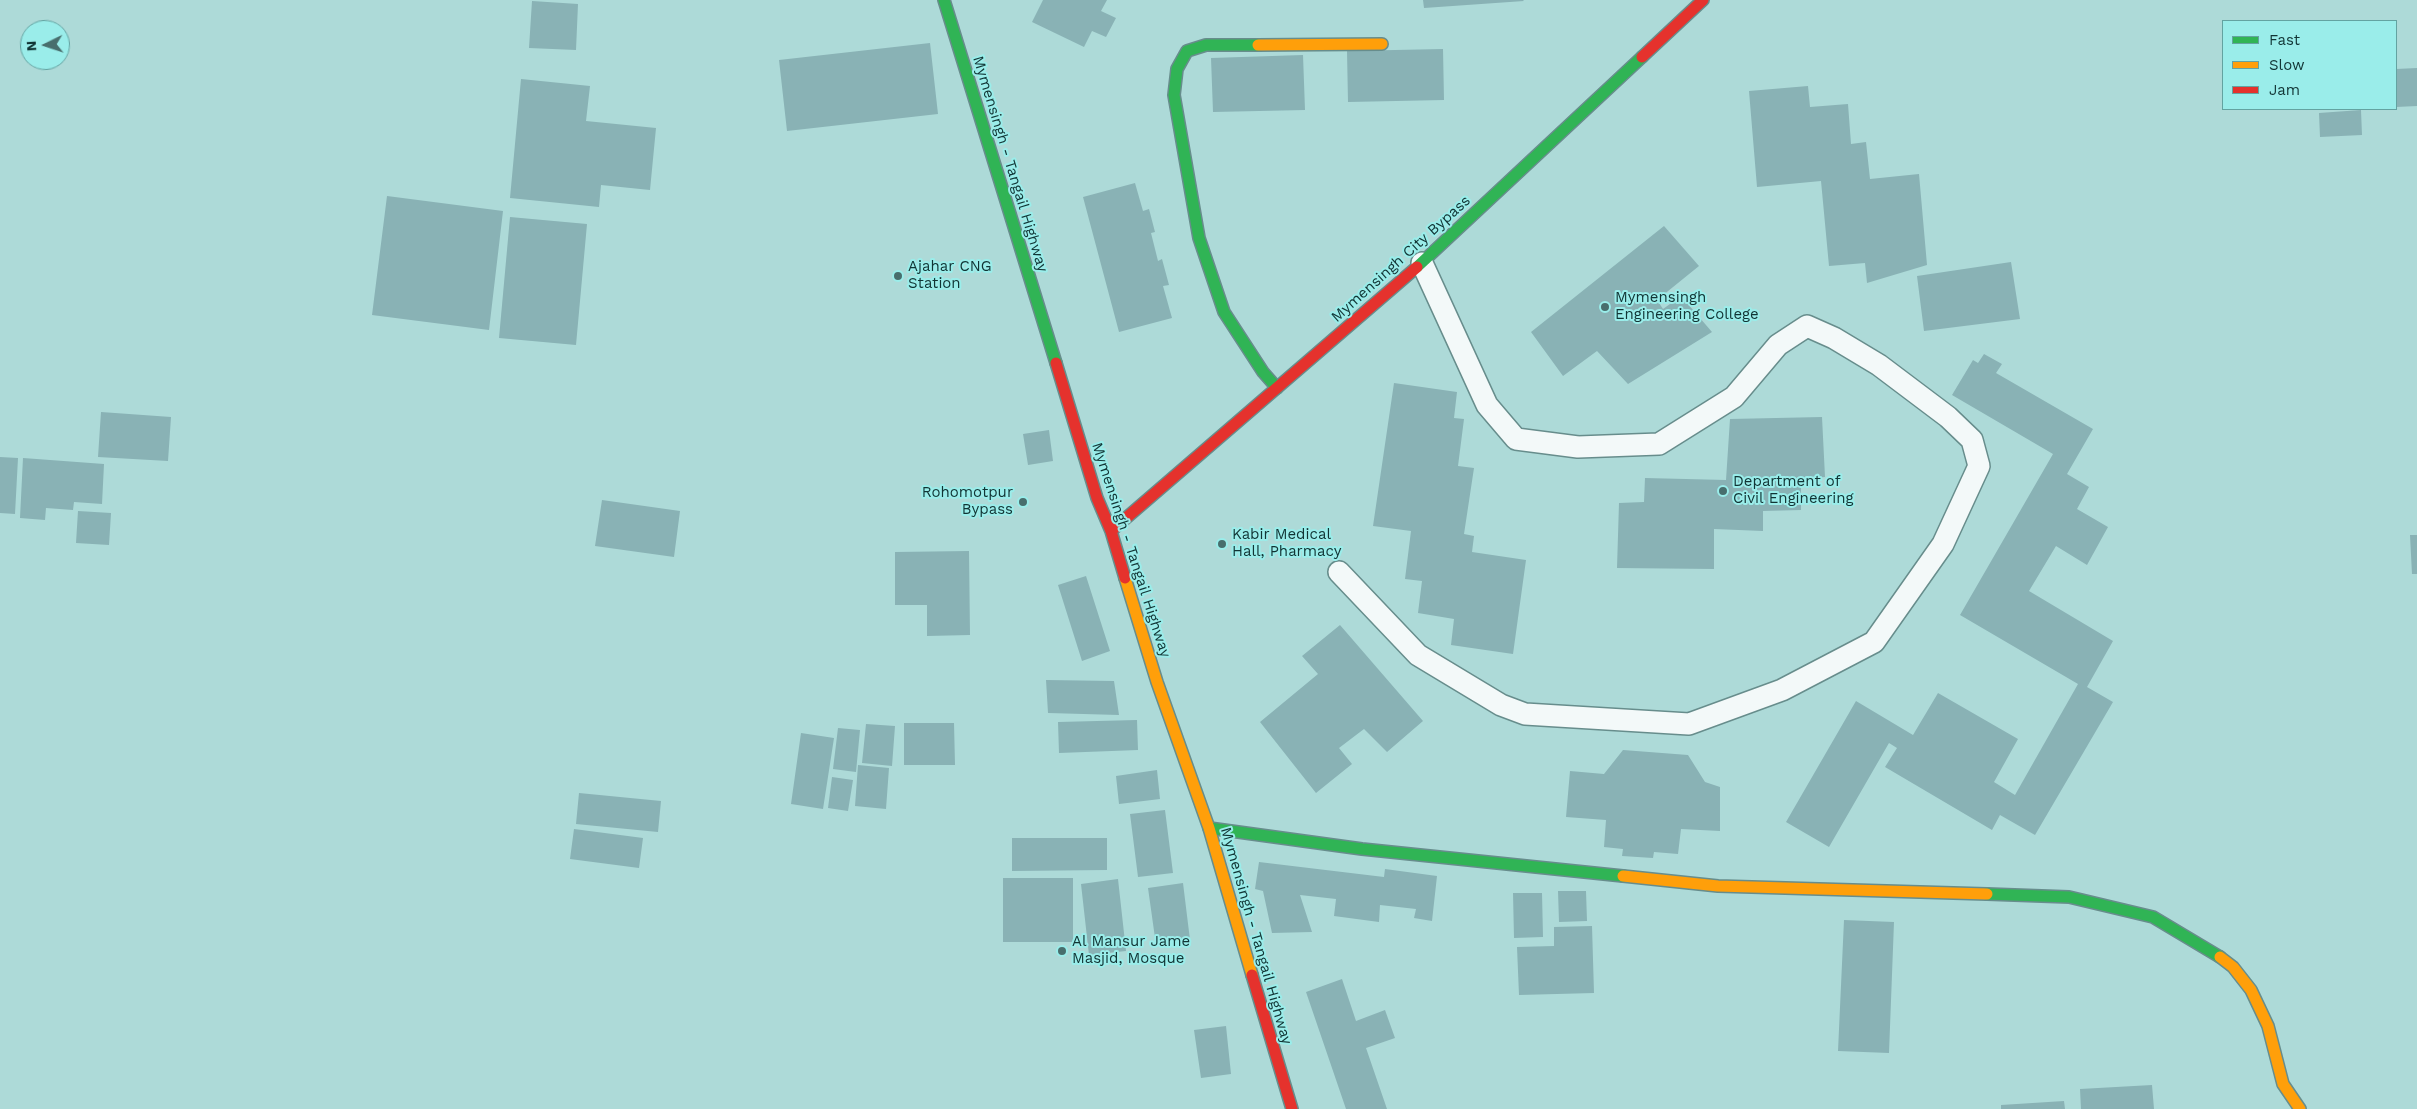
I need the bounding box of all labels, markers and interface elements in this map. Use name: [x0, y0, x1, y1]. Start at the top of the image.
north arrow: [20, 20, 70, 70]
legend: [2222, 20, 2397, 110]
text: Fast: [2269, 31, 2300, 49]
text: N: [23, 40, 39, 52]
street label: Mymensingh - Tangail Highway: [969, 54, 1051, 274]
text: Slow: [2269, 56, 2305, 74]
text: Jam: [2269, 81, 2300, 99]
street label: Mymensingh City Bypass: [1328, 192, 1474, 326]
place label: Ajahar CNG Station: [908, 258, 992, 293]
marker: Ajahar CNG Station: [892, 270, 904, 282]
place label: Mymensingh Engineering College: [1615, 289, 1759, 324]
marker: Mymensingh Engineering College: [1599, 301, 1611, 313]
street label: Mymensingh - Tangail Highway: [1088, 440, 1174, 660]
place label: Department of Civil Engineering: [1733, 473, 1854, 508]
place label: Rohomotpur Bypass: [922, 484, 1013, 519]
marker: Department of Civil Engineering: [1717, 485, 1729, 497]
marker: Rohomotpur Bypass: [1017, 496, 1029, 508]
place label: Kabir Medical Hall, Pharmacy: [1232, 526, 1341, 561]
marker: Kabir Medical Hall, Pharmacy: [1216, 538, 1228, 550]
street label: Mymensingh - Tangail Highway: [1216, 825, 1296, 1047]
place label: Al Mansur Jame Masjid, Mosque: [1072, 933, 1190, 968]
marker: Al Mansur Jame Masjid, Mosque: [1056, 945, 1068, 957]

